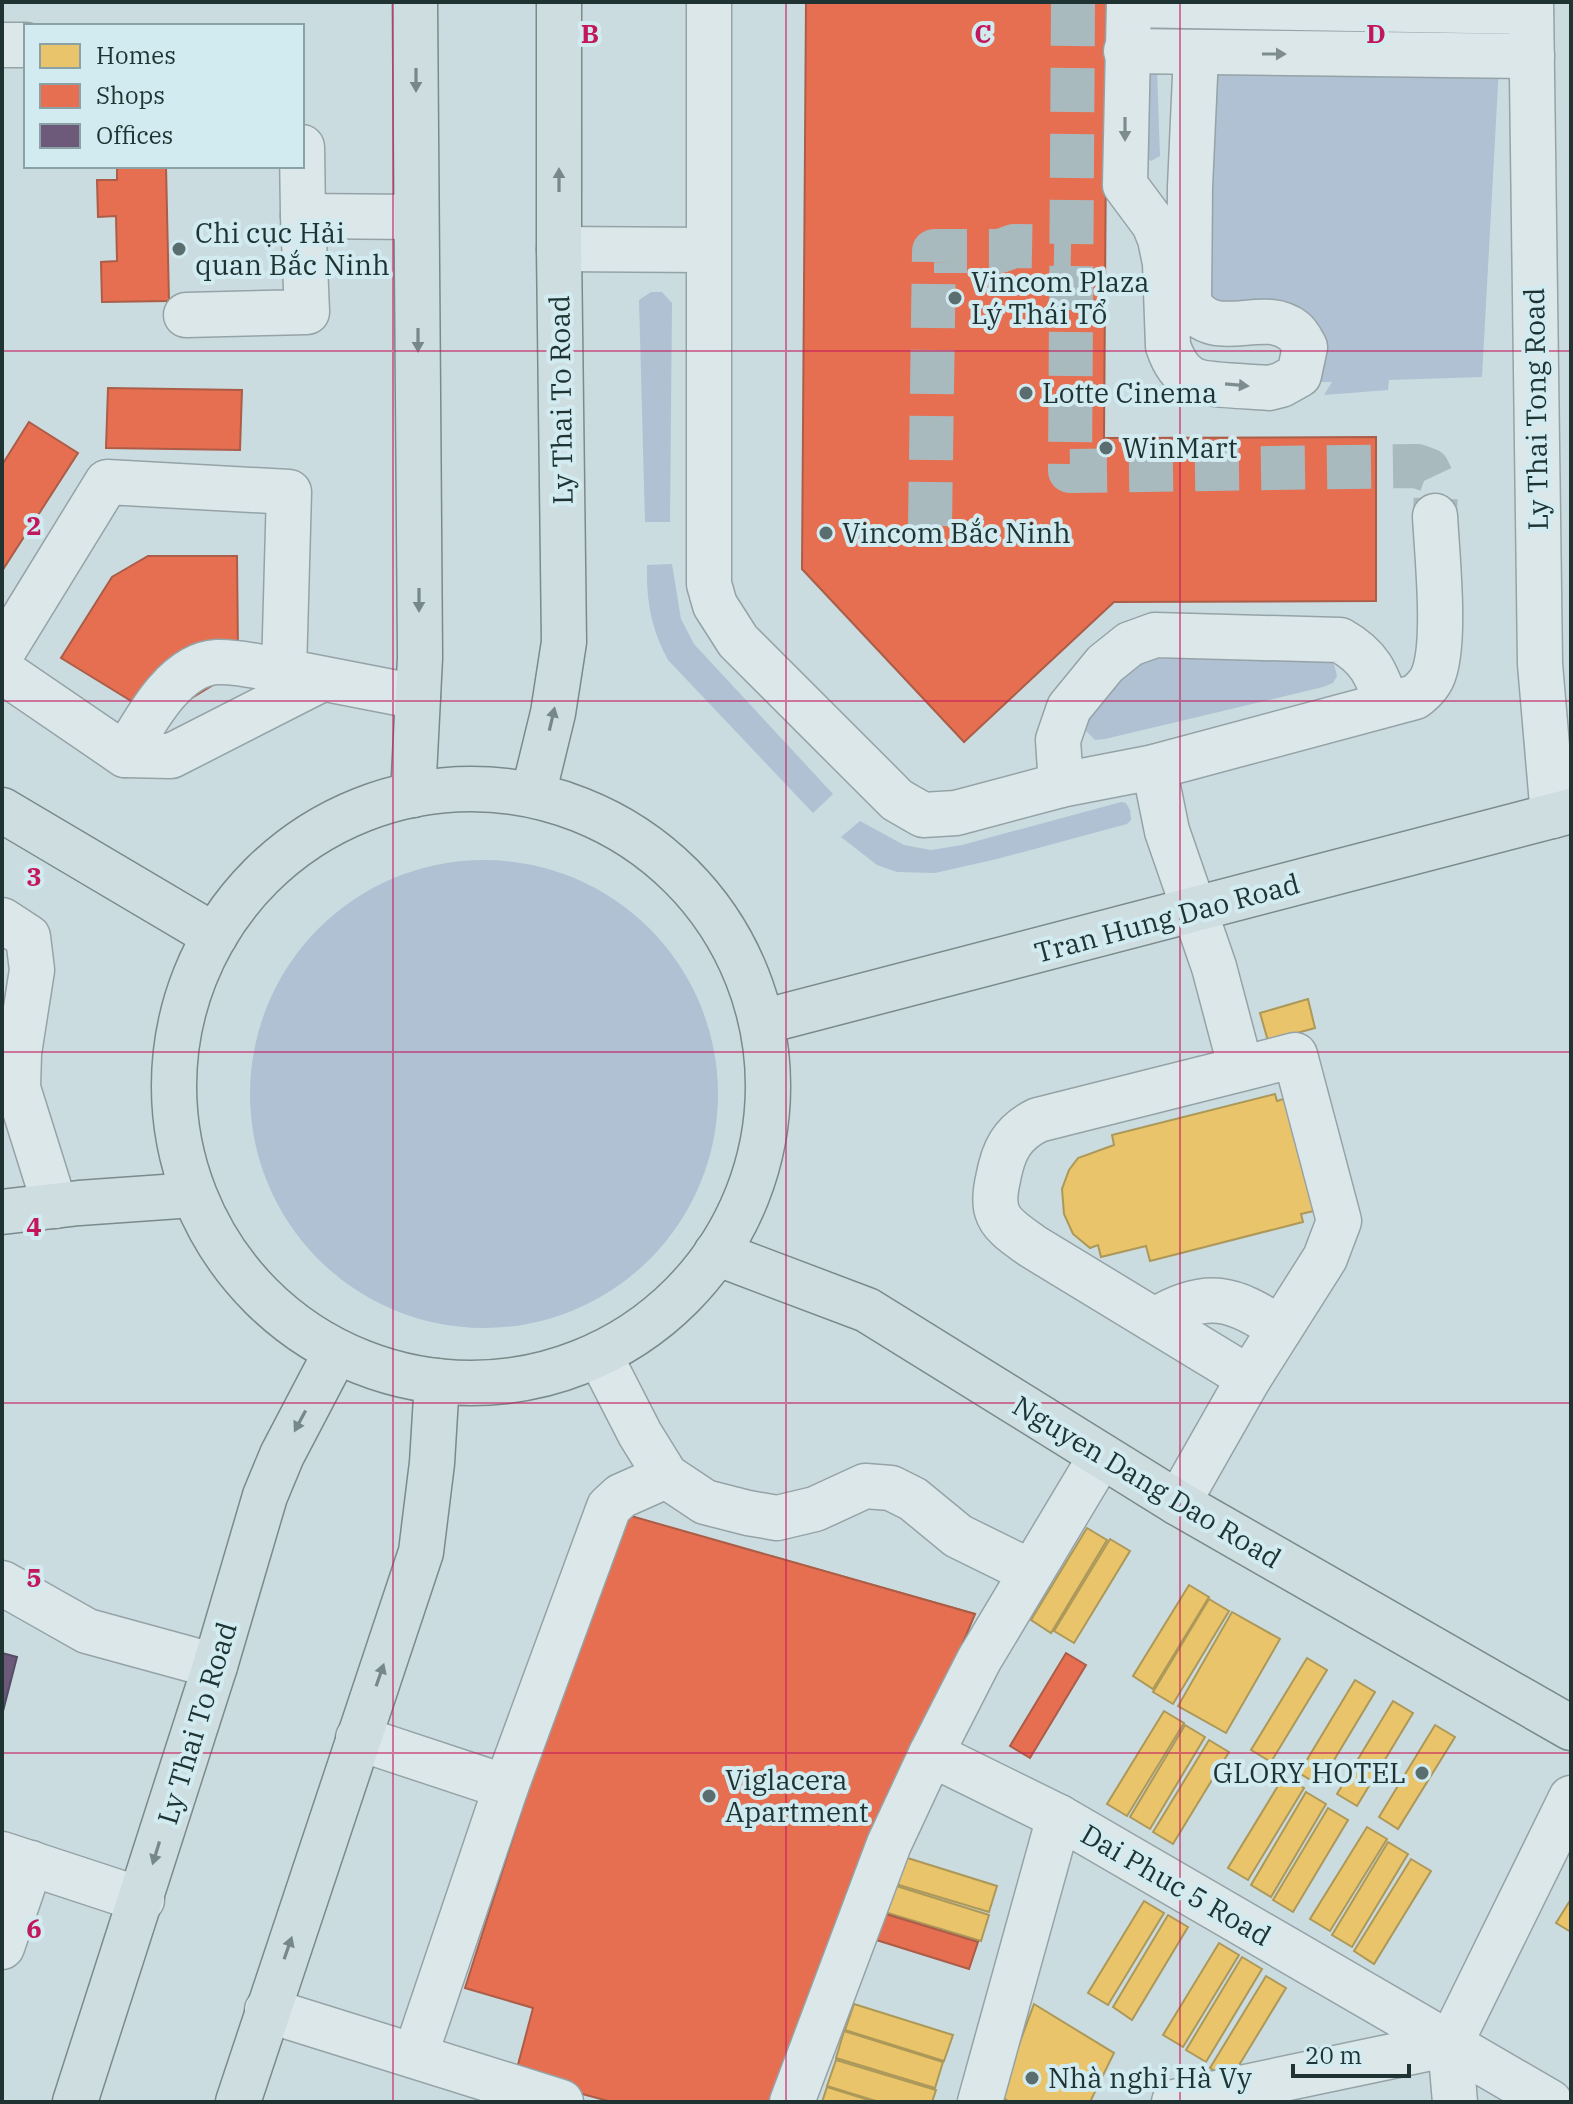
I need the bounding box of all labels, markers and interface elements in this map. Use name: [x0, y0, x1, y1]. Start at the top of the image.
text: B: [581, 16, 599, 50]
text: C: [974, 16, 992, 50]
text: D: [1366, 16, 1386, 50]
legend: [24, 24, 304, 168]
text: Homes: [96, 39, 176, 71]
one-way arrow: [1262, 48, 1287, 60]
one-way arrow: [410, 68, 422, 93]
text: Shops: [96, 79, 165, 111]
one-way arrow: [1119, 117, 1132, 142]
text: Offices: [96, 119, 173, 151]
one-way arrow: [553, 167, 565, 192]
place label: Chi cục Hải quan Bắc Ninh: [195, 214, 390, 283]
marker: Chi cục Hải quan Bắc Ninh: [170, 240, 188, 258]
place label: Vincom Plaza Lý Thái Tổ: [971, 263, 1150, 332]
street label: Ly Thai Tong Road: [1515, 287, 1556, 531]
marker: Vincom Plaza Lý Thái Tổ: [946, 289, 964, 307]
street label: Ly Thai To Road: [540, 295, 581, 505]
one-way arrow: [412, 328, 424, 353]
place label: Lotte Cinema: [1042, 374, 1217, 411]
one-way arrow: [1224, 378, 1249, 391]
marker: Lotte Cinema: [1017, 384, 1035, 402]
place label: WinMart: [1122, 429, 1238, 466]
marker: WinMart: [1097, 439, 1115, 457]
text: 2: [26, 508, 42, 542]
place label: Vincom Bắc Ninh: [842, 514, 1071, 551]
marker: Vincom Bắc Ninh: [817, 524, 835, 542]
one-way arrow: [413, 588, 425, 613]
one-way arrow: [546, 707, 559, 732]
text: 3: [26, 859, 42, 893]
street label: Tran Hung Dao Road: [1030, 864, 1304, 971]
text: 4: [26, 1209, 42, 1243]
street label: Nguyen Dang Dao Road: [1006, 1387, 1288, 1576]
one-way arrow: [293, 1409, 306, 1432]
text: 5: [26, 1560, 42, 1594]
street label: Ly Thai To Road: [148, 1617, 245, 1829]
one-way arrow: [374, 1662, 386, 1686]
place label: GLORY HOTEL: [1213, 1754, 1406, 1791]
place label: Viglacera Apartment: [725, 1761, 869, 1830]
marker: GLORY HOTEL: [1413, 1764, 1431, 1782]
marker: Viglacera Apartment: [700, 1787, 718, 1805]
street label: Dai Phuc 5 Road: [1074, 1815, 1278, 1954]
one-way arrow: [150, 1841, 162, 1865]
text: 6: [26, 1911, 42, 1945]
one-way arrow: [282, 1936, 294, 1960]
scale bar: [1293, 2028, 1409, 2078]
text: 20 m: [1305, 2039, 1362, 2071]
place label: Nhà nghỉ Hà Vy: [1048, 2059, 1252, 2096]
marker: Nhà nghỉ Hà Vy: [1023, 2069, 1041, 2087]

